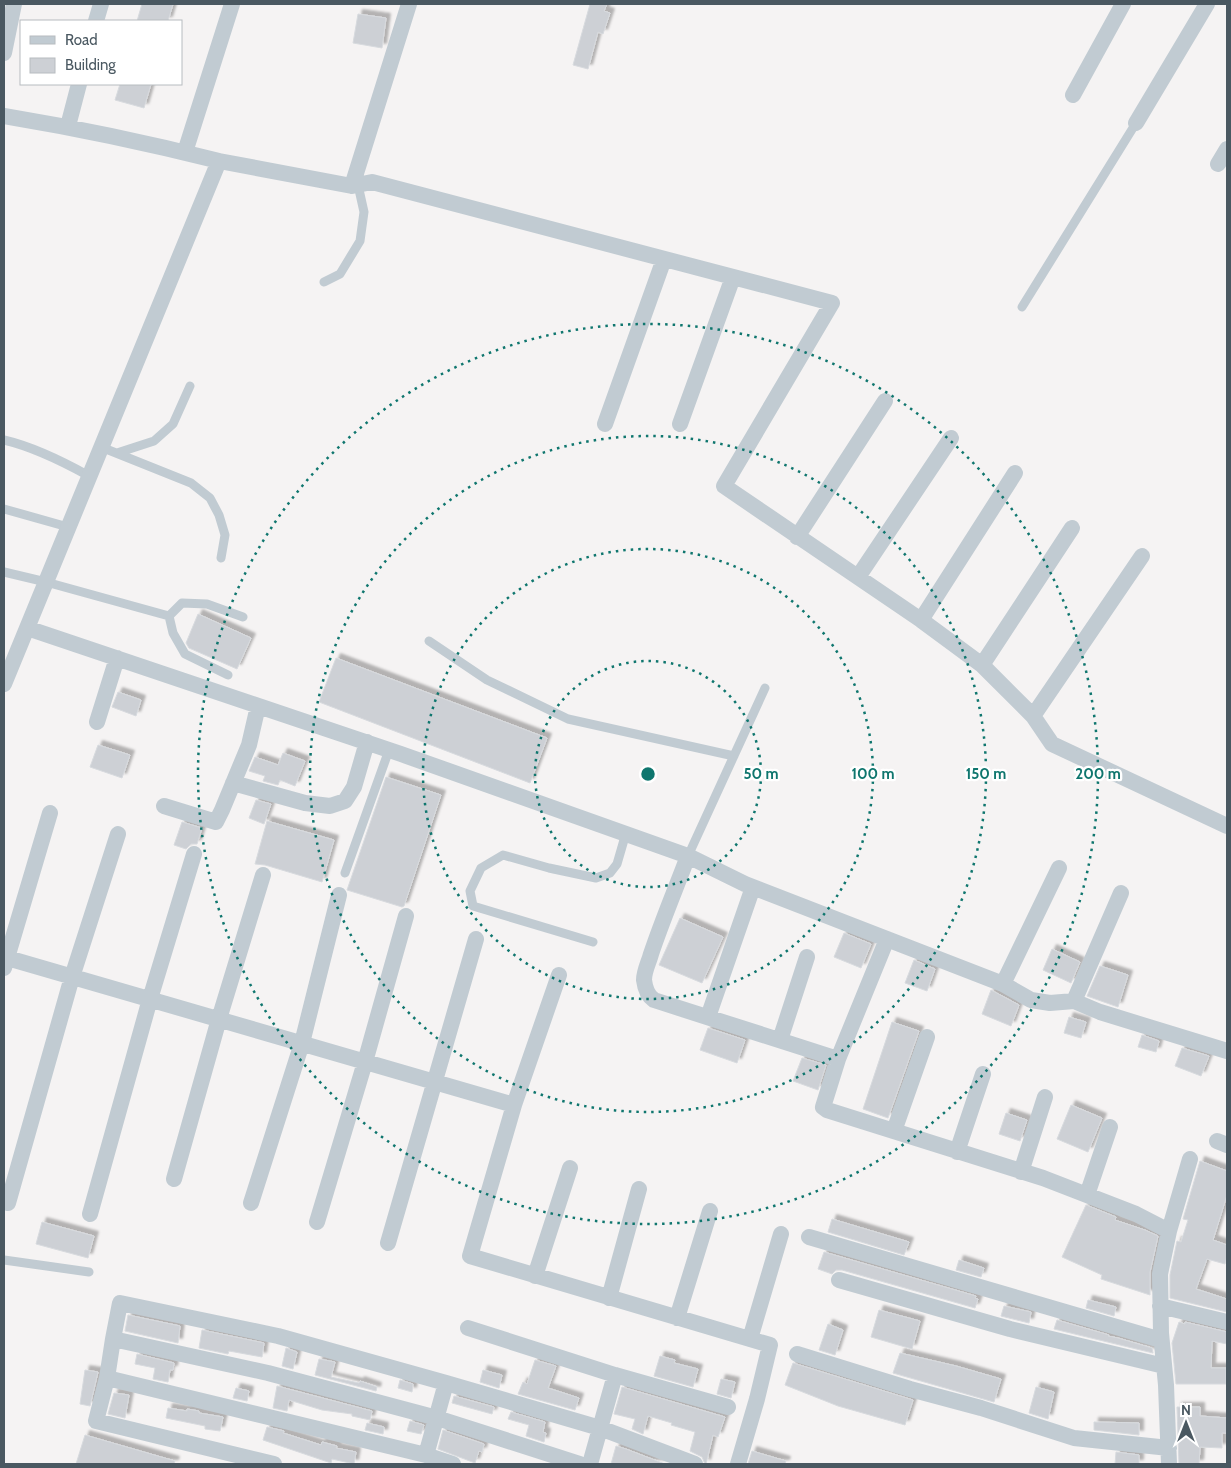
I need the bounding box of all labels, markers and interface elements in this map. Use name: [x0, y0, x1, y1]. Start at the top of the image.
legend: [20, 20, 182, 85]
text: Road: [65, 31, 98, 49]
text: Building: [65, 56, 116, 74]
centre of rings: [639, 765, 657, 783]
text: 50 m: [743, 765, 779, 783]
text: 100 m: [851, 765, 895, 783]
text: 150 m: [966, 765, 1006, 783]
text: 200 m: [1075, 765, 1121, 783]
north arrow: [1161, 1398, 1211, 1448]
text: N: [1181, 1401, 1191, 1419]

